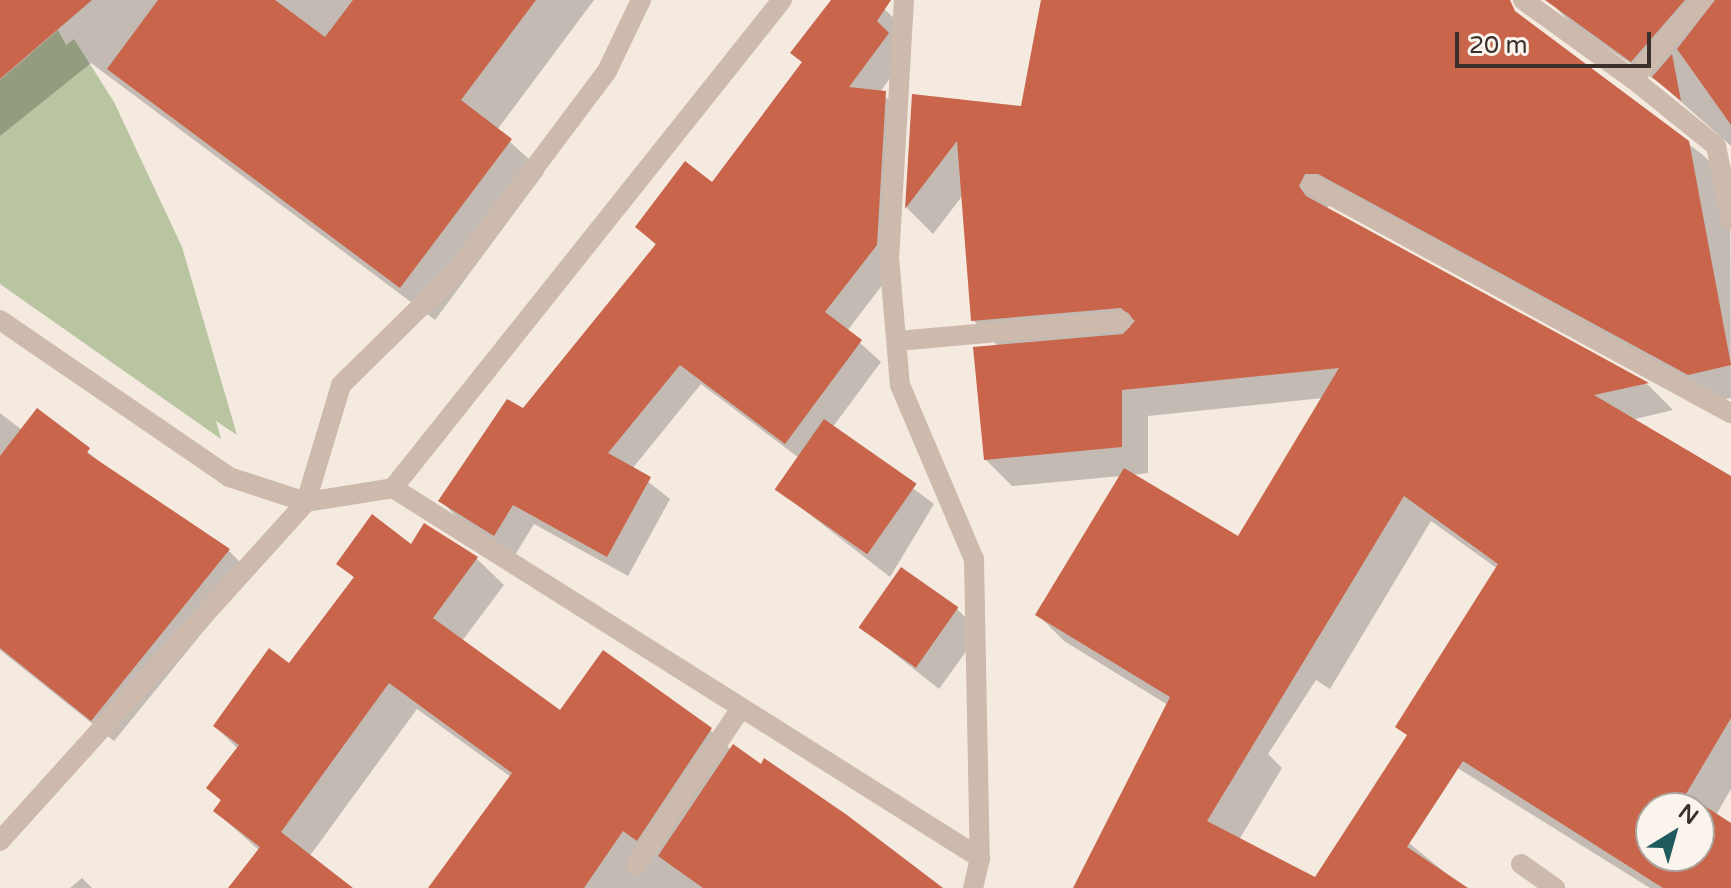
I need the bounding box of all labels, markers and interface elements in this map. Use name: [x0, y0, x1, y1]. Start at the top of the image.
scale bar: [1459, 16, 1655, 66]
text: 20 m: [1469, 31, 1527, 60]
north arrow: [1635, 792, 1715, 872]
text: N: [1673, 799, 1703, 830]

